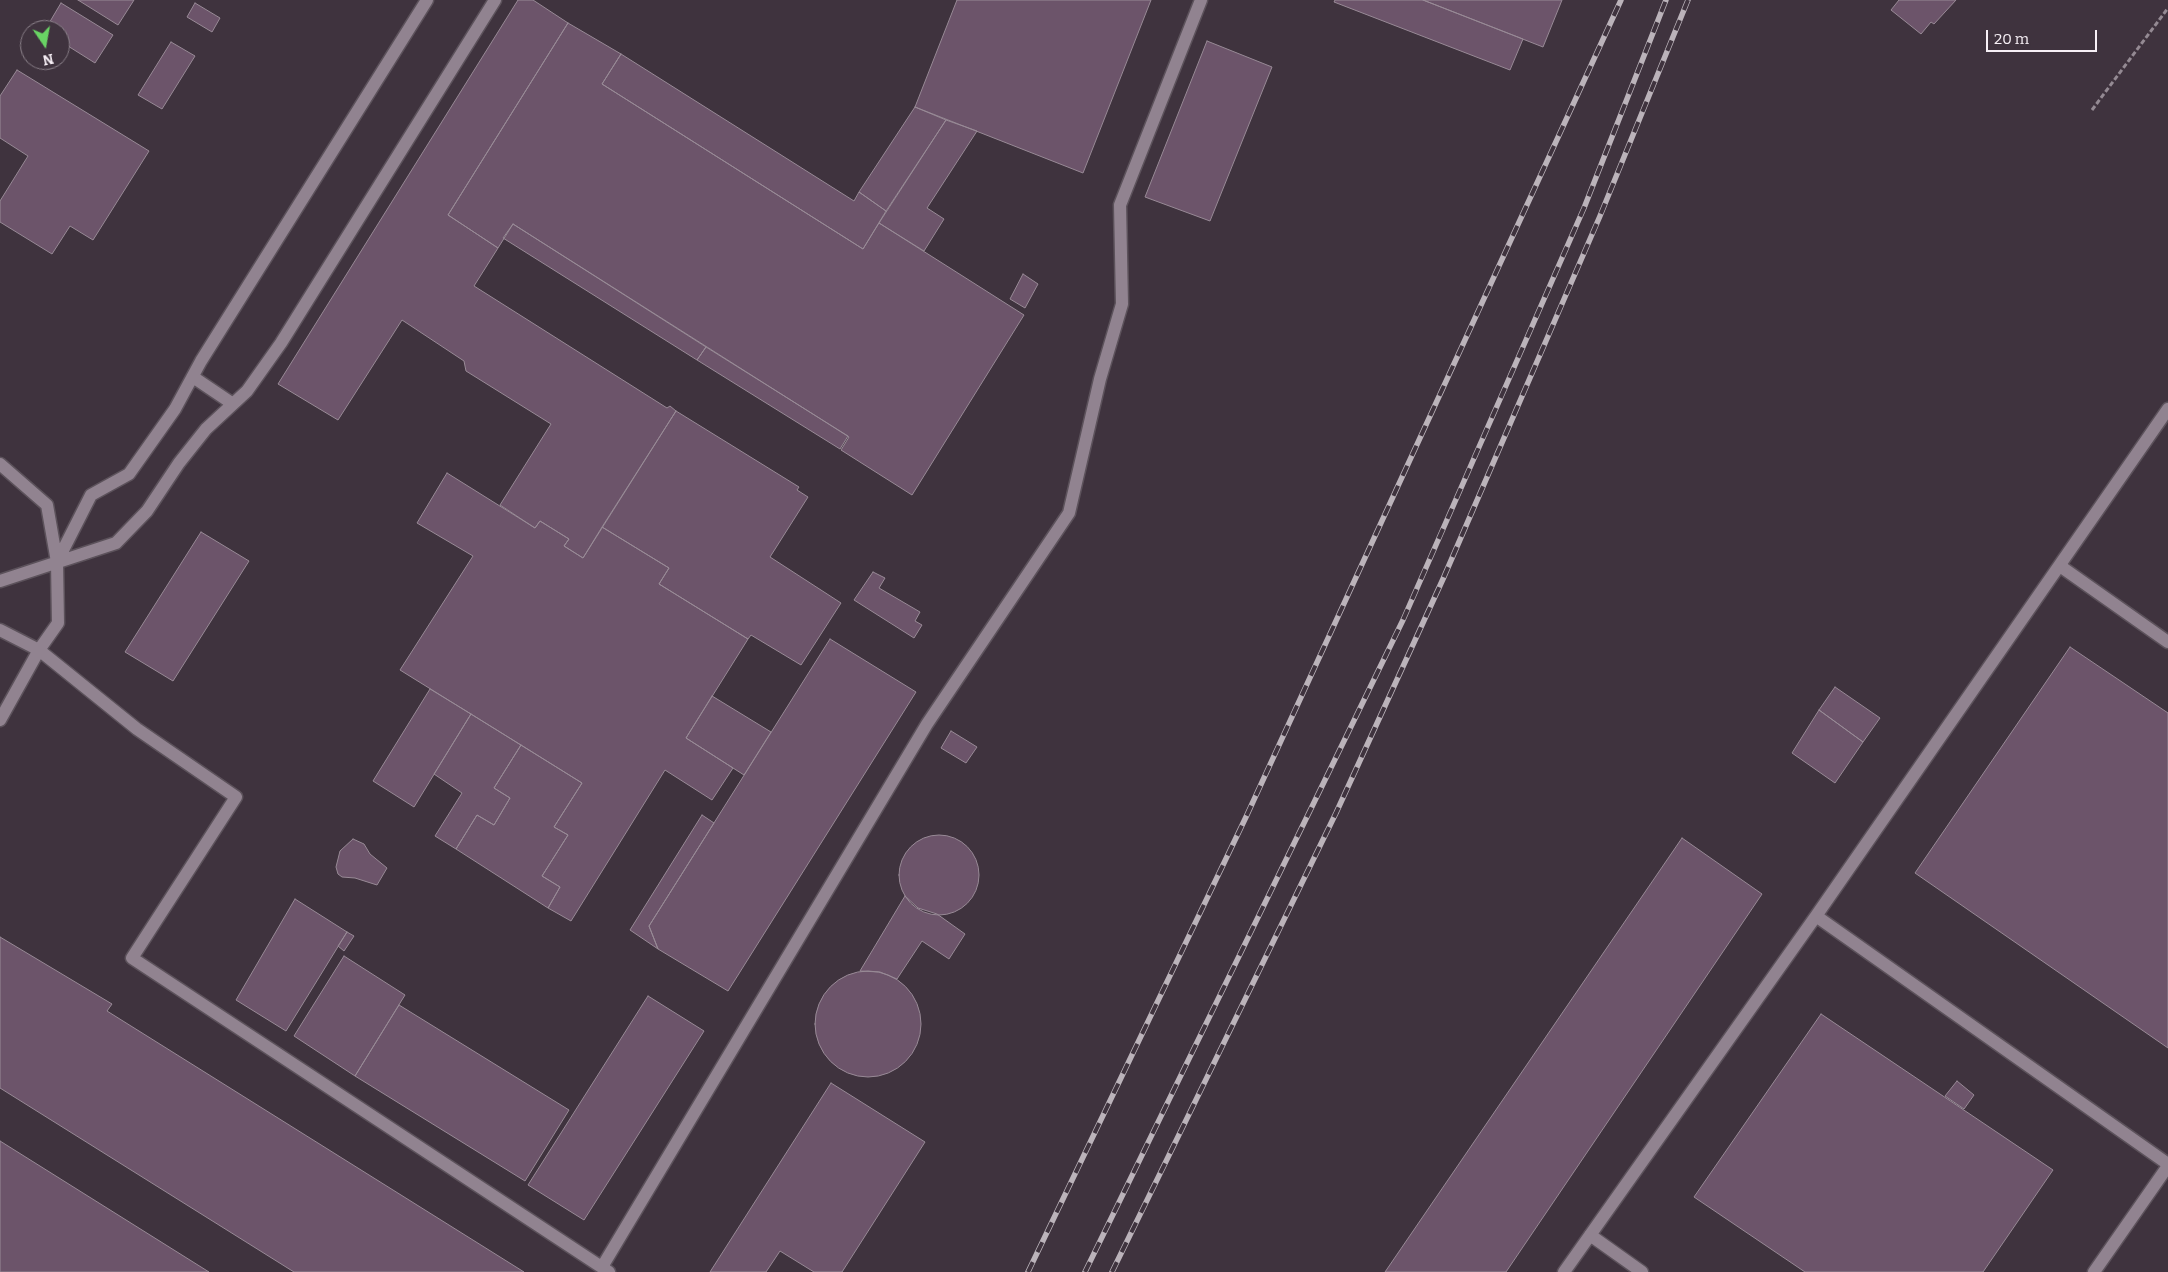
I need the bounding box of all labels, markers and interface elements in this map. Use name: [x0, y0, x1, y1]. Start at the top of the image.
north arrow: [20, 20, 70, 70]
scale bar: [1988, 20, 2099, 52]
text: 20 m: [1994, 30, 2029, 48]
text: N: [41, 50, 55, 69]

